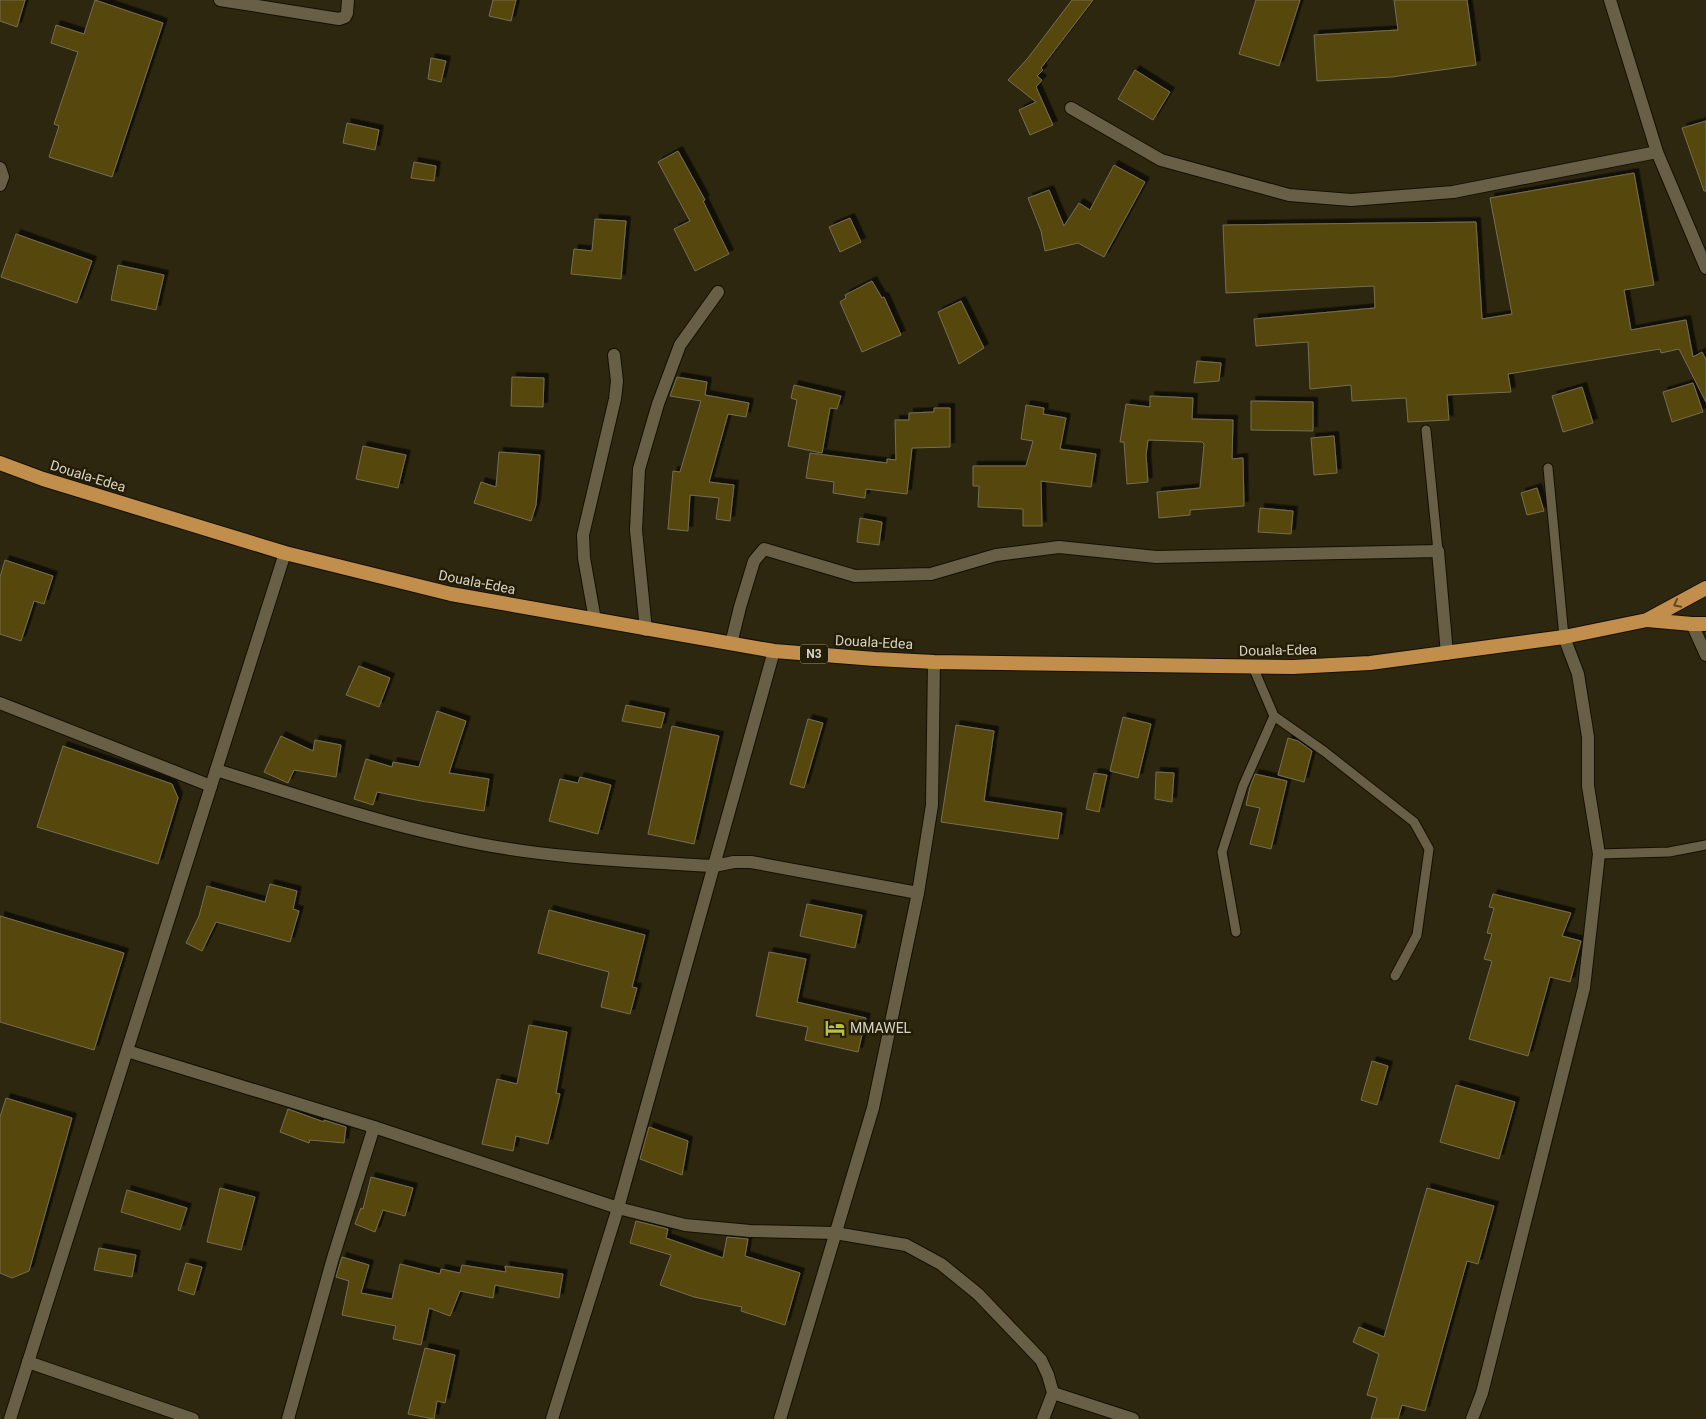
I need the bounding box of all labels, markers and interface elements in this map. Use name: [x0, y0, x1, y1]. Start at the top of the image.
street label: Douala-Edea: [48, 457, 128, 495]
street label: Douala-Edea: [437, 567, 517, 597]
one-way arrow: [1673, 598, 1682, 608]
street label: Douala-Edea: [835, 632, 913, 652]
street label: Douala-Edea: [1239, 641, 1317, 659]
road number: N3: [800, 644, 828, 664]
hotel icon: MMAWEL: [824, 1017, 846, 1039]
place label: MMAWEL: [850, 1020, 912, 1036]

